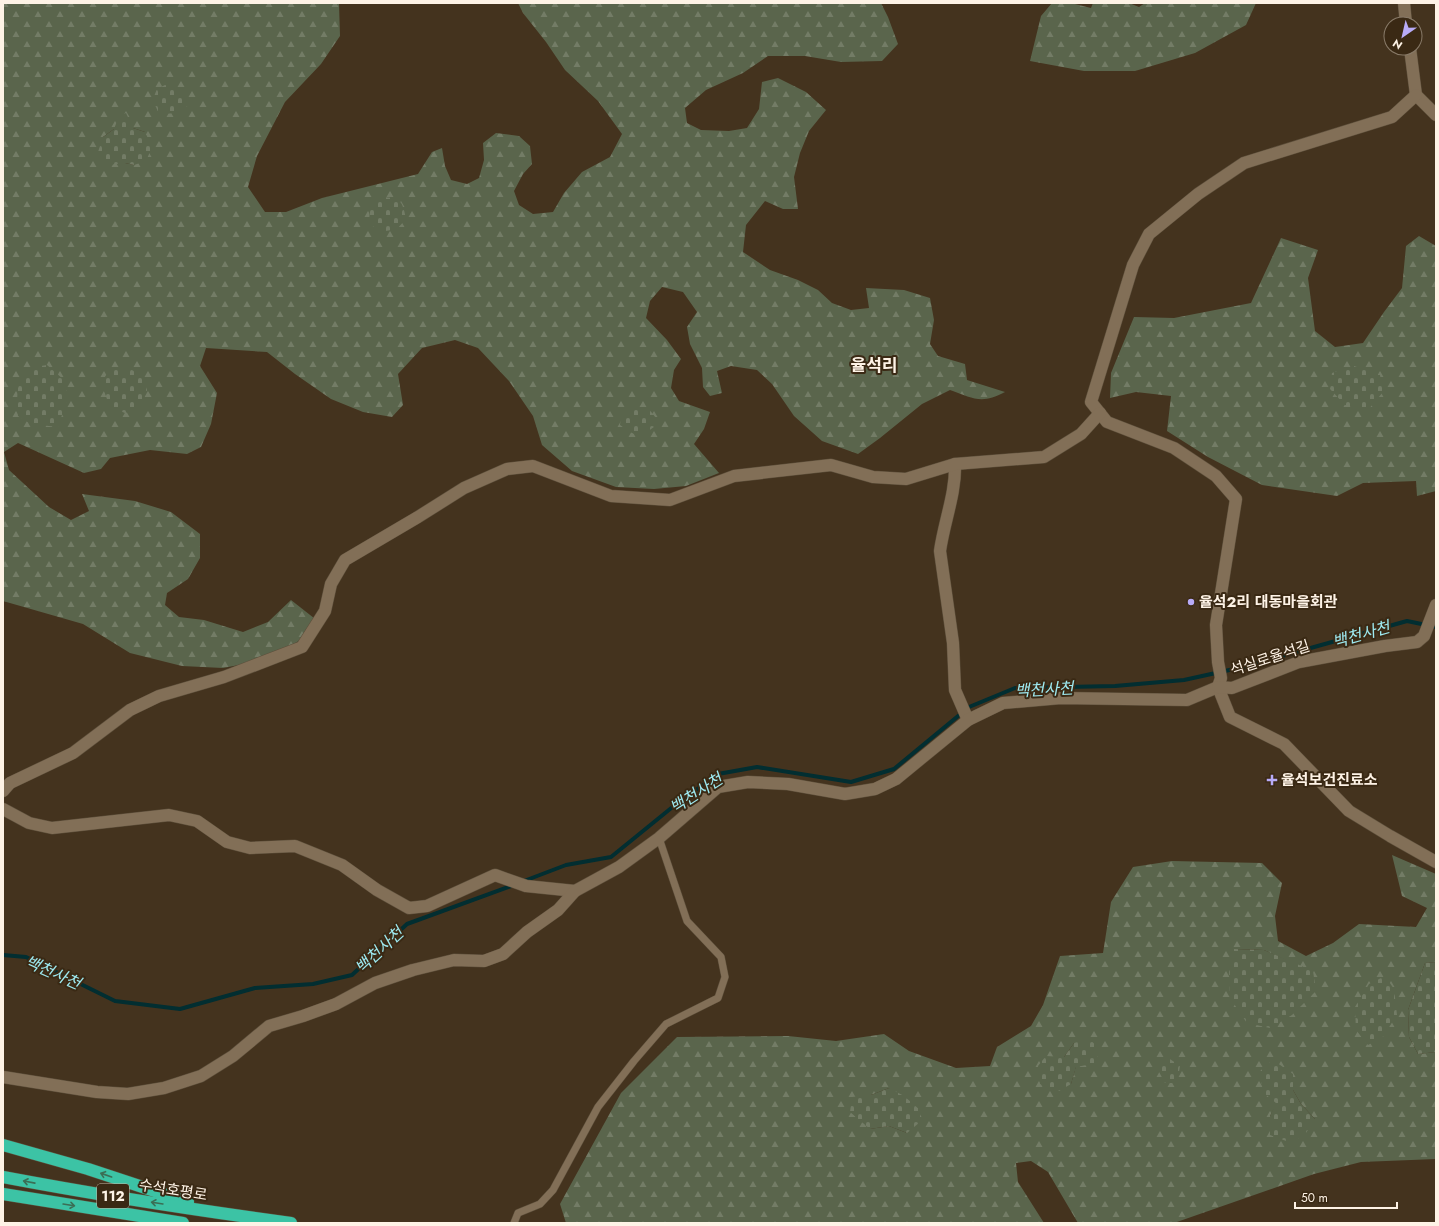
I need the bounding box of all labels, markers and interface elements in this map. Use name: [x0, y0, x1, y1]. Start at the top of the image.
north arrow: [1383, 16, 1423, 56]
text: N: [1389, 35, 1406, 53]
district label: 율석리: [851, 353, 897, 377]
place label: 율석2리 대동마을회관: [1199, 591, 1338, 613]
marker: 율석2리 대동마을회관: [1186, 597, 1196, 607]
water label: 백천사천: [1330, 615, 1395, 654]
street label: 석실로율석길: [1227, 635, 1313, 681]
water label: 백천사천: [1014, 676, 1076, 703]
water label: 백천사천: [665, 767, 729, 819]
place label: 율석보건진료소: [1281, 769, 1378, 791]
marker: 율석보건진료소: [1266, 774, 1278, 786]
water label: 백천사천: [350, 920, 410, 979]
water label: 백천사천: [21, 950, 86, 996]
one-way arrow: [101, 1170, 113, 1178]
street label: 수석호평로: [137, 1174, 209, 1206]
one-way arrow: [22, 1177, 35, 1185]
road number: 112: [97, 1184, 129, 1208]
scale bar: [1295, 1184, 1397, 1210]
text: 50 m: [1301, 1189, 1328, 1207]
one-way arrow: [151, 1199, 164, 1207]
one-way arrow: [62, 1201, 75, 1209]

